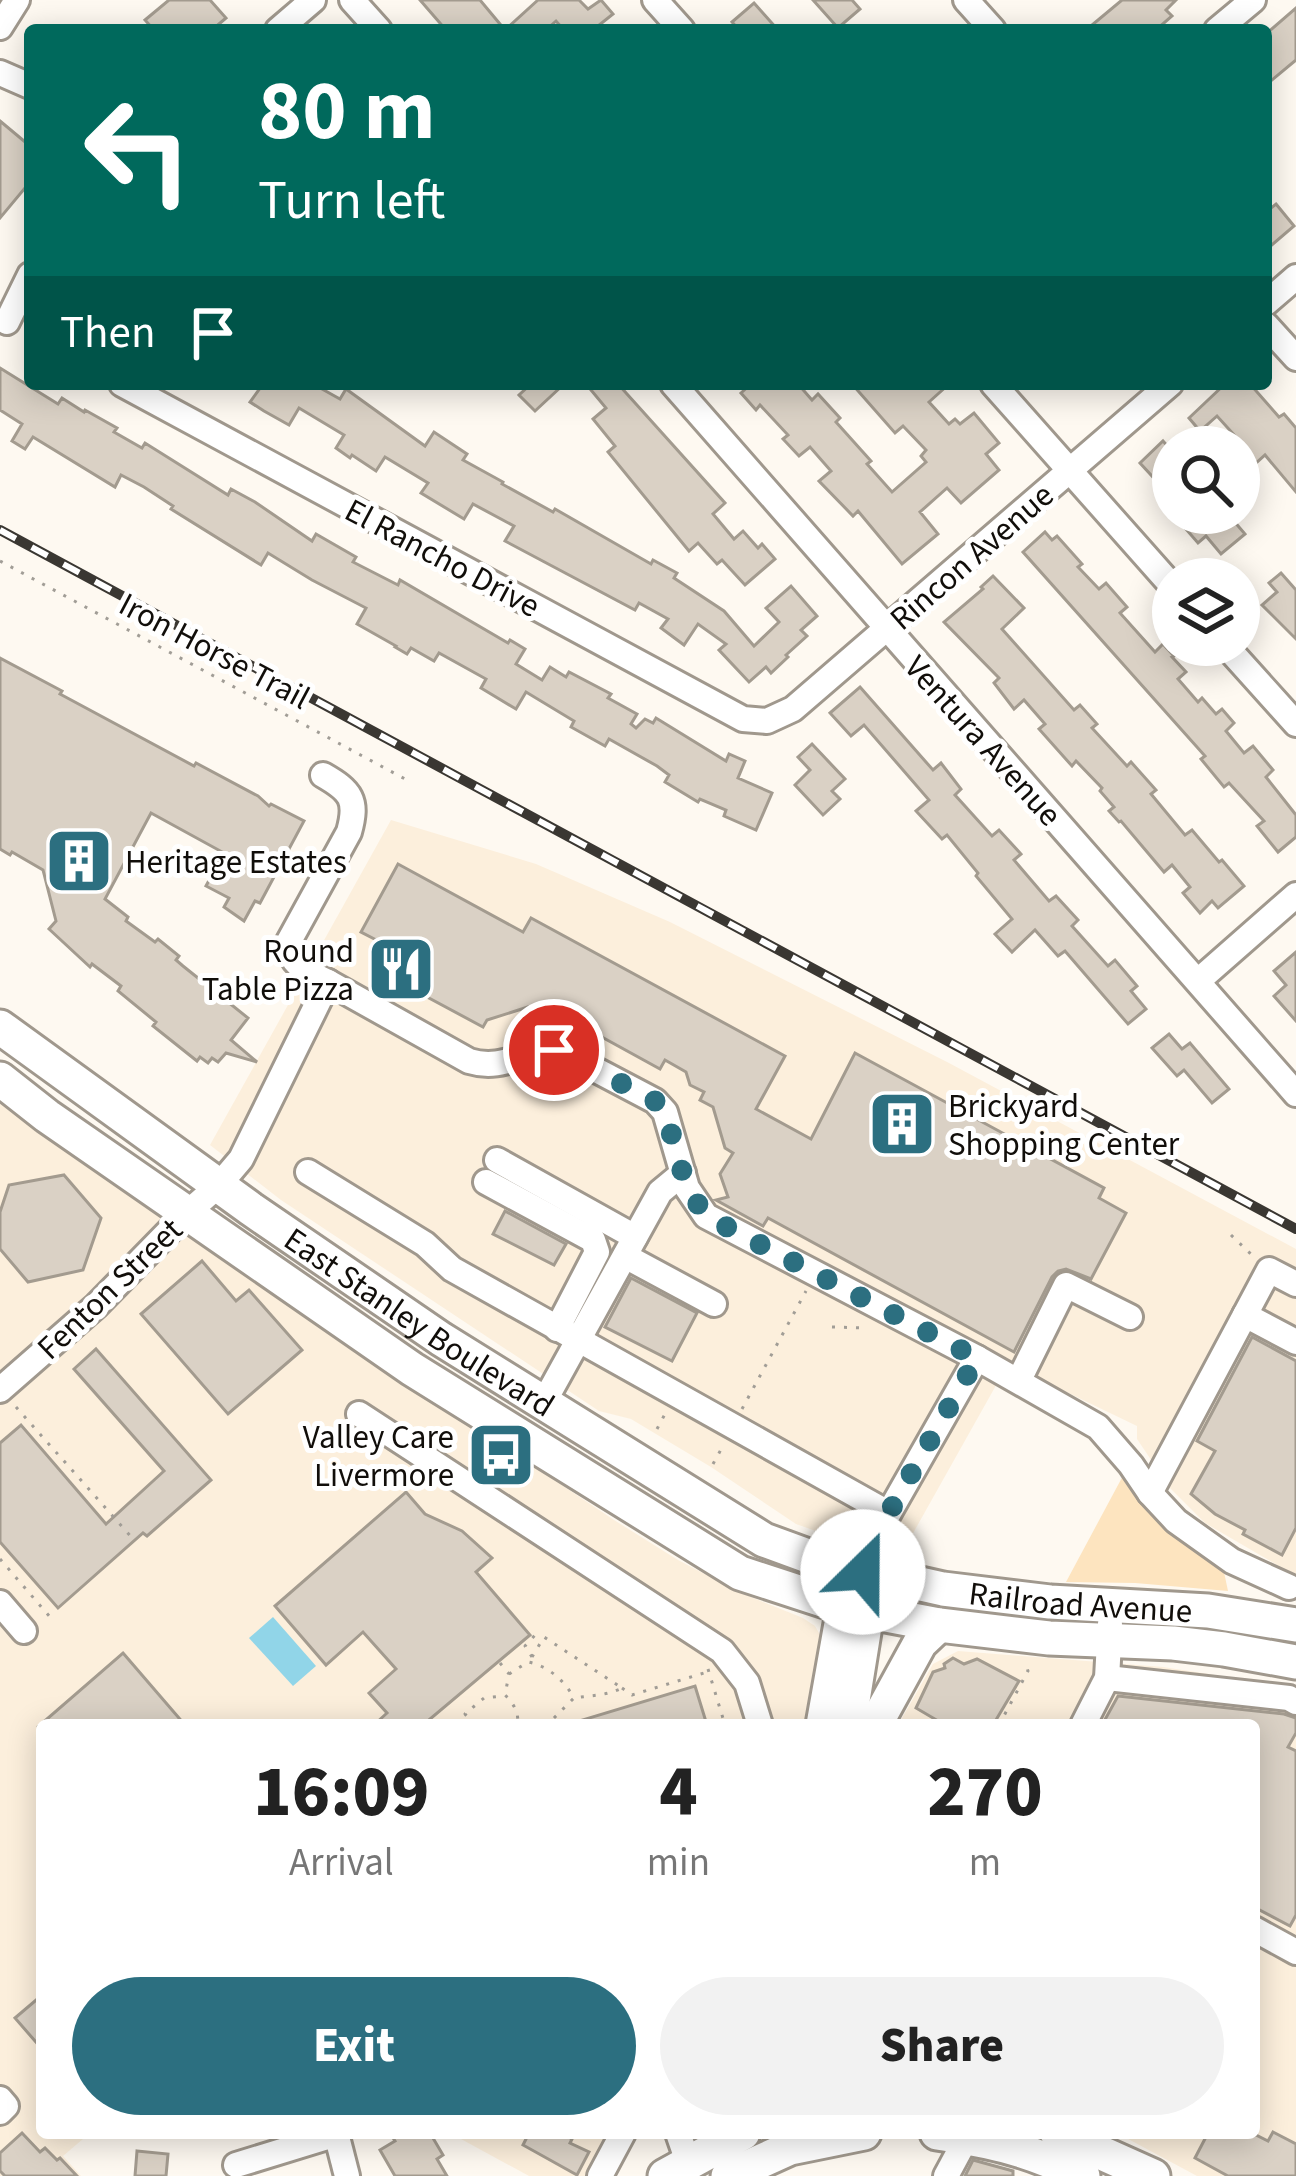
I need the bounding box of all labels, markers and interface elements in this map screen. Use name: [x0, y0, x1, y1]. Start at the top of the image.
text: 80 m: [258, 52, 436, 172]
icon: left: [60, 72, 216, 228]
text: Turn left: [258, 163, 445, 240]
icon: arrive: [180, 300, 246, 366]
text: Then: [60, 301, 156, 365]
map controls: [1152, 426, 1260, 666]
button: search: [1152, 426, 1260, 534]
street label: Rincon Avenue: [880, 473, 1064, 642]
street label: El Rancho Drive: [336, 487, 548, 629]
button: layers: [1152, 558, 1260, 666]
street label: Iron Horse Trail: [111, 581, 318, 721]
street label: Ventura Avenue: [893, 645, 1072, 837]
building icon: Heritage Estates: [44, 826, 114, 896]
place label: Heritage Estates: [125, 839, 347, 886]
place label: Round Table Pizza: [202, 928, 354, 1013]
restaurant icon: Round Table Pizza: [366, 934, 436, 1004]
pin: [503, 999, 605, 1101]
icon: arrive: [521, 1017, 587, 1083]
place label: Brickyard Shopping Center: [948, 1083, 1180, 1168]
building icon: Brickyard Shopping Center: [867, 1089, 937, 1159]
street label: Fenton Street: [27, 1208, 193, 1371]
street label: East Stanley Boulevard: [274, 1216, 563, 1429]
place label: Valley Care Livermore: [303, 1414, 454, 1499]
bus stop icon: Valley Care Livermore: [466, 1420, 536, 1490]
position arrow: [800, 1509, 926, 1635]
street label: Railroad Avenue: [966, 1570, 1193, 1635]
text: 16:09: [253, 1741, 429, 1844]
text: 4: [659, 1741, 698, 1844]
text: 270: [927, 1741, 1043, 1844]
text: Arrival: [289, 1835, 394, 1891]
text: min: [647, 1835, 710, 1891]
text: m: [969, 1835, 1001, 1891]
button: Exit: [72, 1977, 636, 2115]
button: Share: [660, 1977, 1224, 2115]

